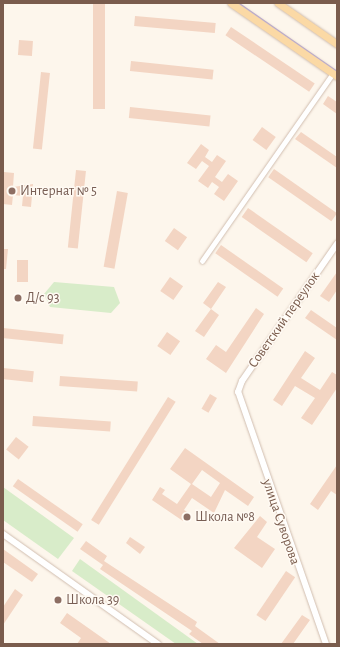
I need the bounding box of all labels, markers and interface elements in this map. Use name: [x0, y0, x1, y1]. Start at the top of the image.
place label: Интернат № 5: [20, 183, 97, 199]
marker: Интернат № 5: [7, 186, 17, 196]
street label: Советский переулок: [245, 269, 323, 371]
place label: Д/с 93: [26, 290, 59, 306]
marker: Д/с 93: [13, 293, 23, 303]
street label: улица Суворова: [259, 477, 303, 567]
place label: Школа №8: [195, 509, 255, 525]
marker: Школа №8: [182, 512, 192, 522]
place label: Школа 39: [66, 592, 119, 608]
marker: Школа 39: [53, 595, 63, 605]

